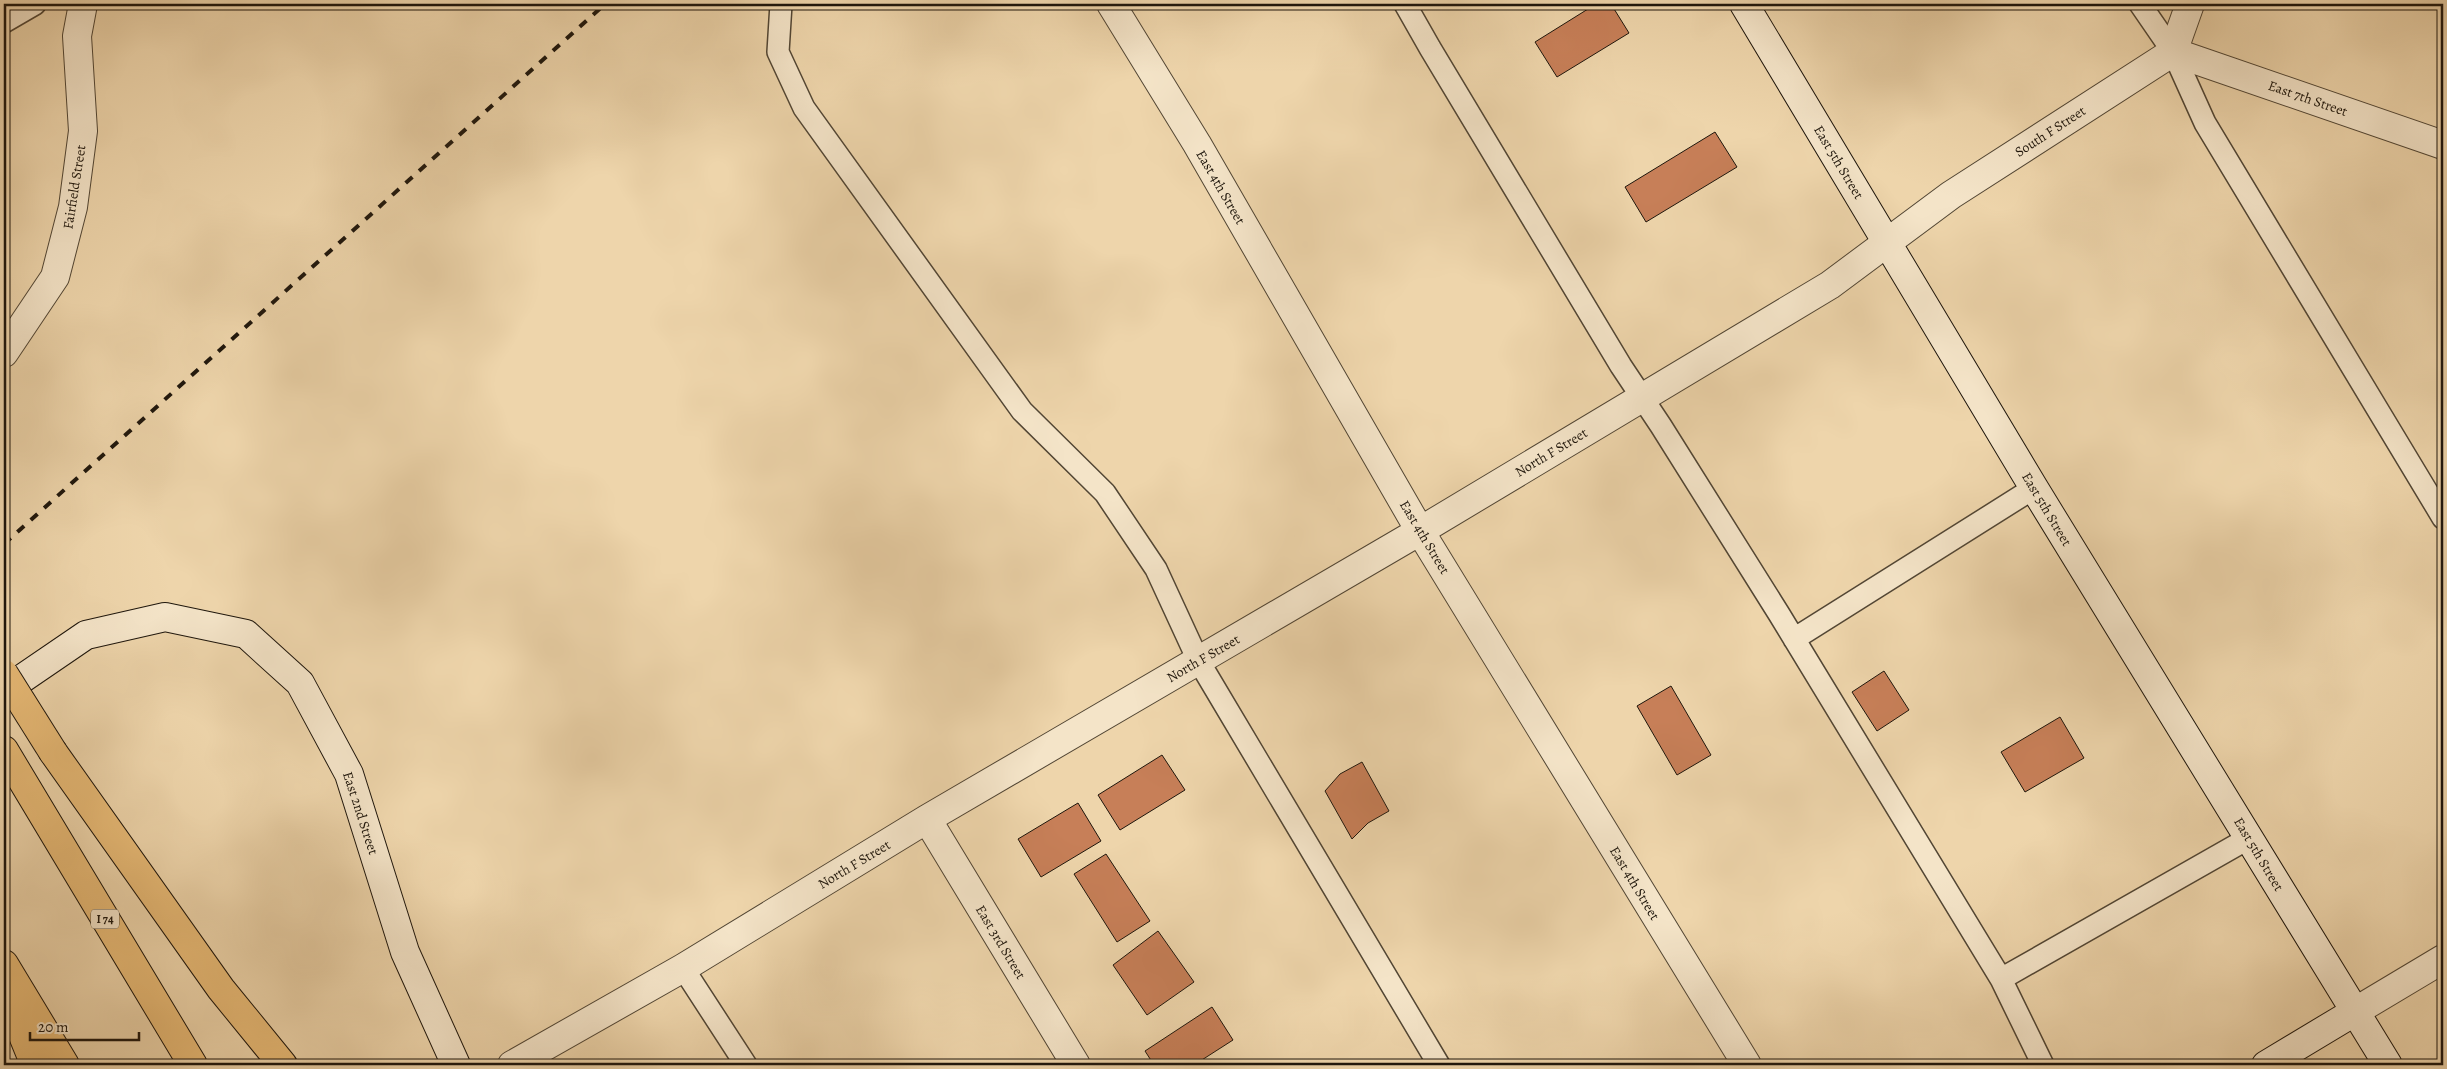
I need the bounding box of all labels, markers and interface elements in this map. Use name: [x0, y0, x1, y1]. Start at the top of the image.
street label: East 7th Street: [2266, 76, 2350, 121]
street label: South F Street: [2011, 101, 2090, 161]
street label: East 5th Street: [1809, 122, 1868, 203]
street label: Fairfield Street: [58, 143, 91, 231]
street label: East 4th Street: [1192, 146, 1250, 228]
street label: North F Street: [1511, 423, 1591, 482]
street label: East 5th Street: [2017, 469, 2076, 550]
street label: East 4th Street: [1395, 497, 1454, 578]
street label: North F Street: [1163, 630, 1244, 687]
street label: East 2nd Street: [338, 769, 383, 858]
street label: East 5th Street: [2229, 814, 2288, 895]
street label: North F Street: [814, 835, 894, 894]
street label: East 4th Street: [1605, 843, 1664, 924]
street label: East 3rd Street: [971, 902, 1030, 983]
road number: I 74: [91, 910, 119, 929]
scale bar: [30, 1009, 139, 1041]
text: 20 m: [38, 1017, 69, 1037]

